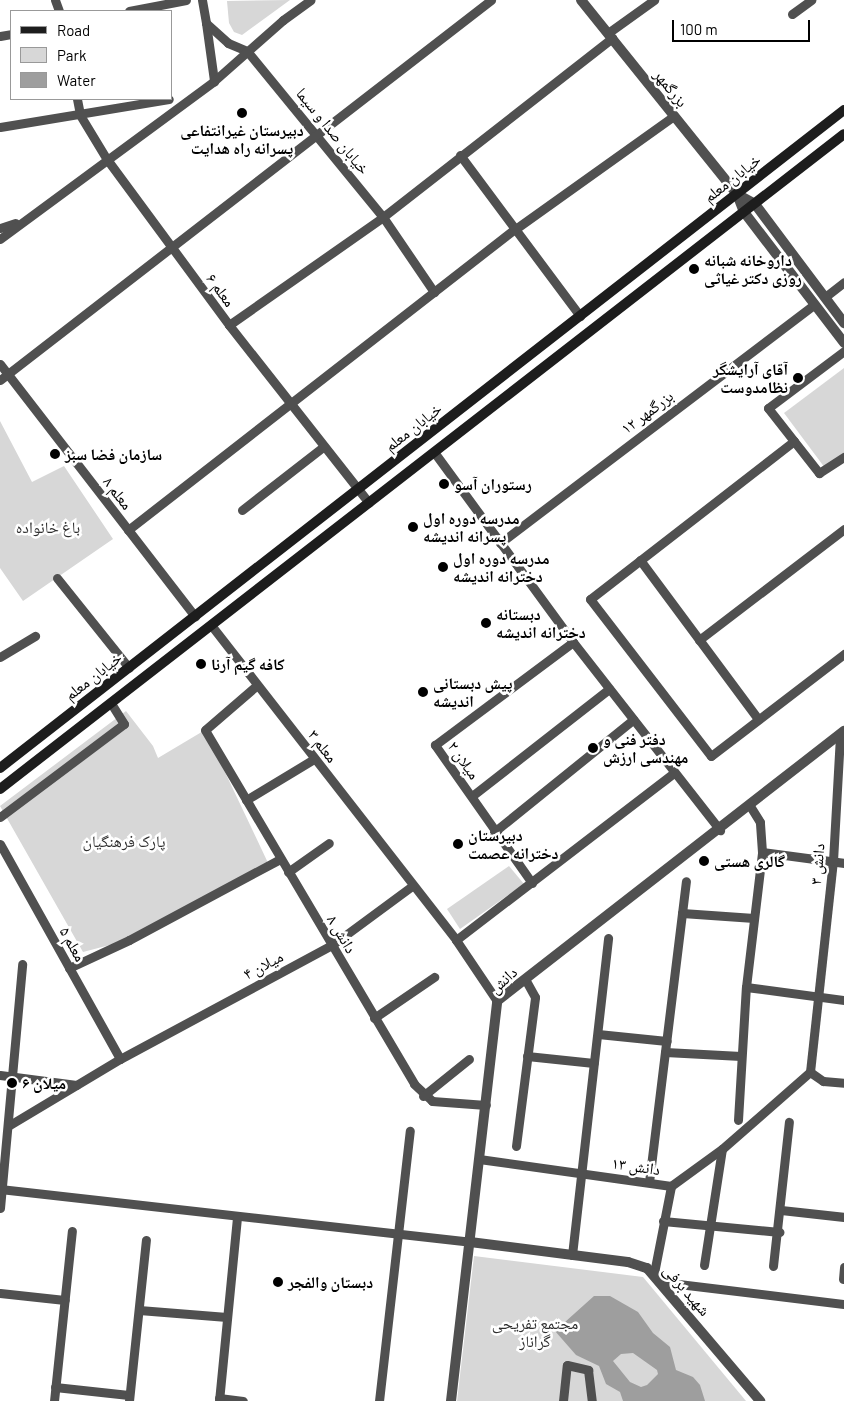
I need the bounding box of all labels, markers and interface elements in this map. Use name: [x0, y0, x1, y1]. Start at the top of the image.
legend: [10, 10, 172, 100]
scale bar: [674, 10, 812, 42]
text: 100 m: [680, 20, 718, 38]
text: Road: [57, 21, 90, 39]
text: Park: [57, 46, 86, 64]
street label: بزرگمهر: [650, 65, 692, 111]
text: Water: [57, 71, 96, 89]
street label: خیابان صدا و سیما: [292, 84, 374, 178]
marker: دبیرستان غیرانتفاعی پسرانه راه هدایت: [236, 107, 248, 119]
place label: دبیرستان غیرانتفاعی پسرانه راه هدایت: [180, 120, 304, 158]
street label: خیابان معلم: [700, 150, 764, 206]
place label: داروخانه شبانه روزی دکتر غیاثی: [704, 250, 802, 288]
marker: داروخانه شبانه روزی دکتر غیاثی: [688, 263, 700, 275]
street label: معلم ۶: [202, 270, 240, 310]
place label: آقای آرایشگر نظامدوست: [713, 359, 788, 397]
marker: آقای آرایشگر نظامدوست: [792, 372, 804, 384]
street label: بزرگمهر ۱۲: [617, 386, 677, 438]
street label: خیابان معلم: [381, 399, 445, 455]
place label: سازمان فضا سبز: [65, 444, 162, 464]
marker: سازمان فضا سبز: [49, 448, 61, 460]
street label: معلم ۸: [99, 473, 137, 513]
place label: رستوران آسو: [454, 474, 532, 494]
marker: رستوران آسو: [438, 478, 450, 490]
place label: مدرسه دوره اول پسرانه اندیشه: [423, 508, 519, 546]
park label: باغ خانواده: [16, 517, 80, 537]
marker: مدرسه دوره اول پسرانه اندیشه: [407, 521, 419, 533]
place label: مدرسه دوره اول دخترانه اندیشه: [453, 548, 549, 586]
marker: مدرسه دوره اول دخترانه اندیشه: [437, 561, 449, 573]
place label: دبستانه دخترانه اندیشه: [496, 604, 586, 642]
marker: دبستانه دخترانه اندیشه: [480, 617, 492, 629]
street label: خیابان معلم: [61, 648, 125, 704]
place label: کافه گیم آرنا: [211, 654, 285, 674]
marker: کافه گیم آرنا: [195, 658, 207, 670]
place label: پیش دبستانی اندیشه: [433, 673, 512, 711]
marker: پیش دبستانی اندیشه: [417, 686, 429, 698]
street label: معلم ۳: [304, 726, 342, 766]
place label: دفتر فنی و مهندسی ارزش: [603, 729, 688, 767]
street label: میلان ۲: [444, 737, 484, 783]
marker: دفتر فنی و مهندسی ارزش: [587, 742, 599, 754]
place label: دبیرستان دخترانه عصمت: [468, 825, 559, 863]
park label: پارک فرهنگیان: [83, 831, 165, 851]
marker: دبیرستان دخترانه عصمت: [452, 838, 464, 850]
street label: دانش ۳: [806, 842, 828, 886]
place label: گالری هستی: [714, 851, 785, 871]
marker: گالری هستی: [698, 855, 710, 867]
street label: دانش ۸: [323, 911, 361, 957]
street label: معلم ۵: [56, 923, 90, 965]
street label: میلان ۴: [240, 947, 286, 983]
street label: دانش: [485, 962, 521, 998]
place label: میلان ۶: [22, 1073, 66, 1093]
marker: میلان ۶: [6, 1077, 18, 1089]
street label: دانش ۱۳: [611, 1153, 661, 1179]
street label: شهید برفی: [660, 1260, 714, 1320]
place label: دبستان والفجر: [288, 1272, 373, 1292]
marker: دبستان والفجر: [272, 1276, 284, 1288]
park label: مجتمع تفریحی گراناز: [492, 1313, 578, 1351]

